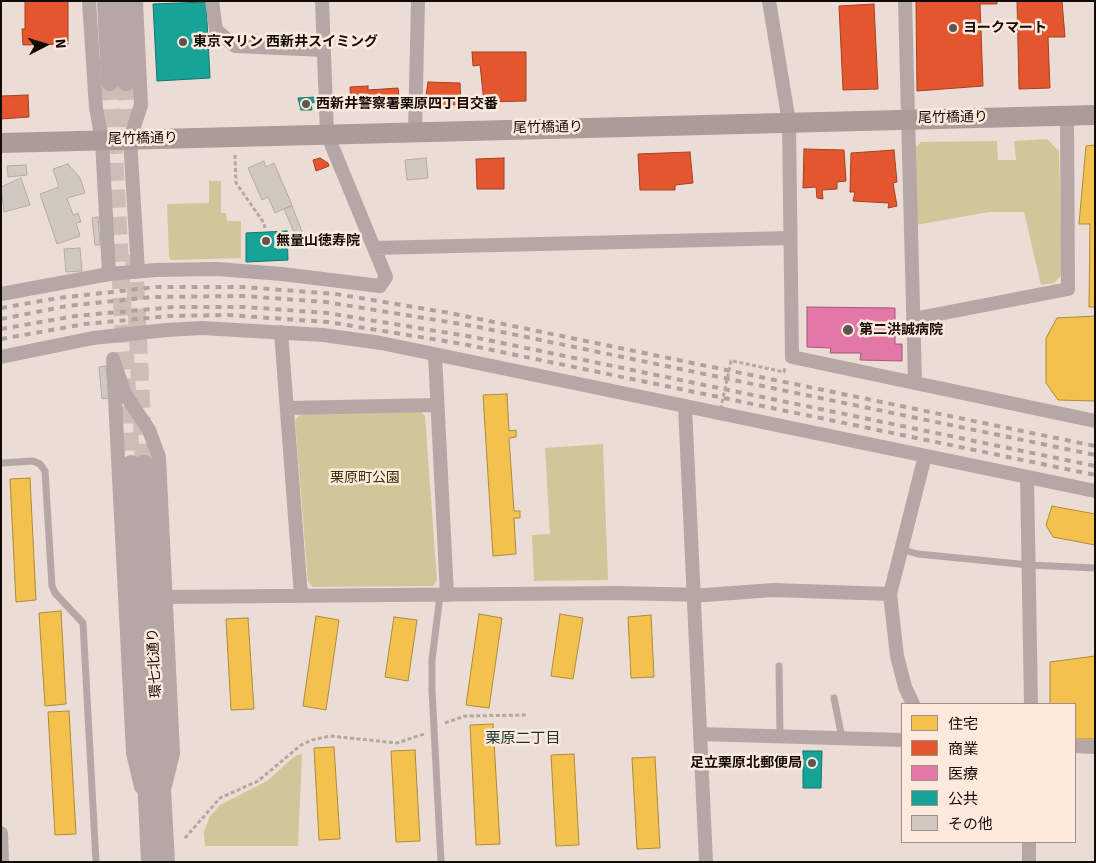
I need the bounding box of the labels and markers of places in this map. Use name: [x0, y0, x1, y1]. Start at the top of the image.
place label: ヨークマート: [963, 20, 1047, 36]
marker: ヨークマート: [947, 22, 959, 34]
place label: 東京マリン 西新井スイミング: [193, 34, 378, 50]
marker: 東京マリン 西新井スイミング: [177, 36, 189, 48]
place label: 西新井警察署栗原四丁目交番: [316, 96, 498, 112]
marker: 西新井警察署栗原四丁目交番: [300, 98, 312, 110]
place label: 無量山徳寿院: [276, 233, 360, 249]
marker: 無量山徳寿院: [260, 235, 272, 247]
place label: 第二洪誠病院: [859, 322, 943, 338]
marker: 第二洪誠病院: [841, 323, 855, 337]
place label: 足立栗原北郵便局: [690, 755, 802, 771]
marker: 足立栗原北郵便局: [806, 757, 818, 769]

